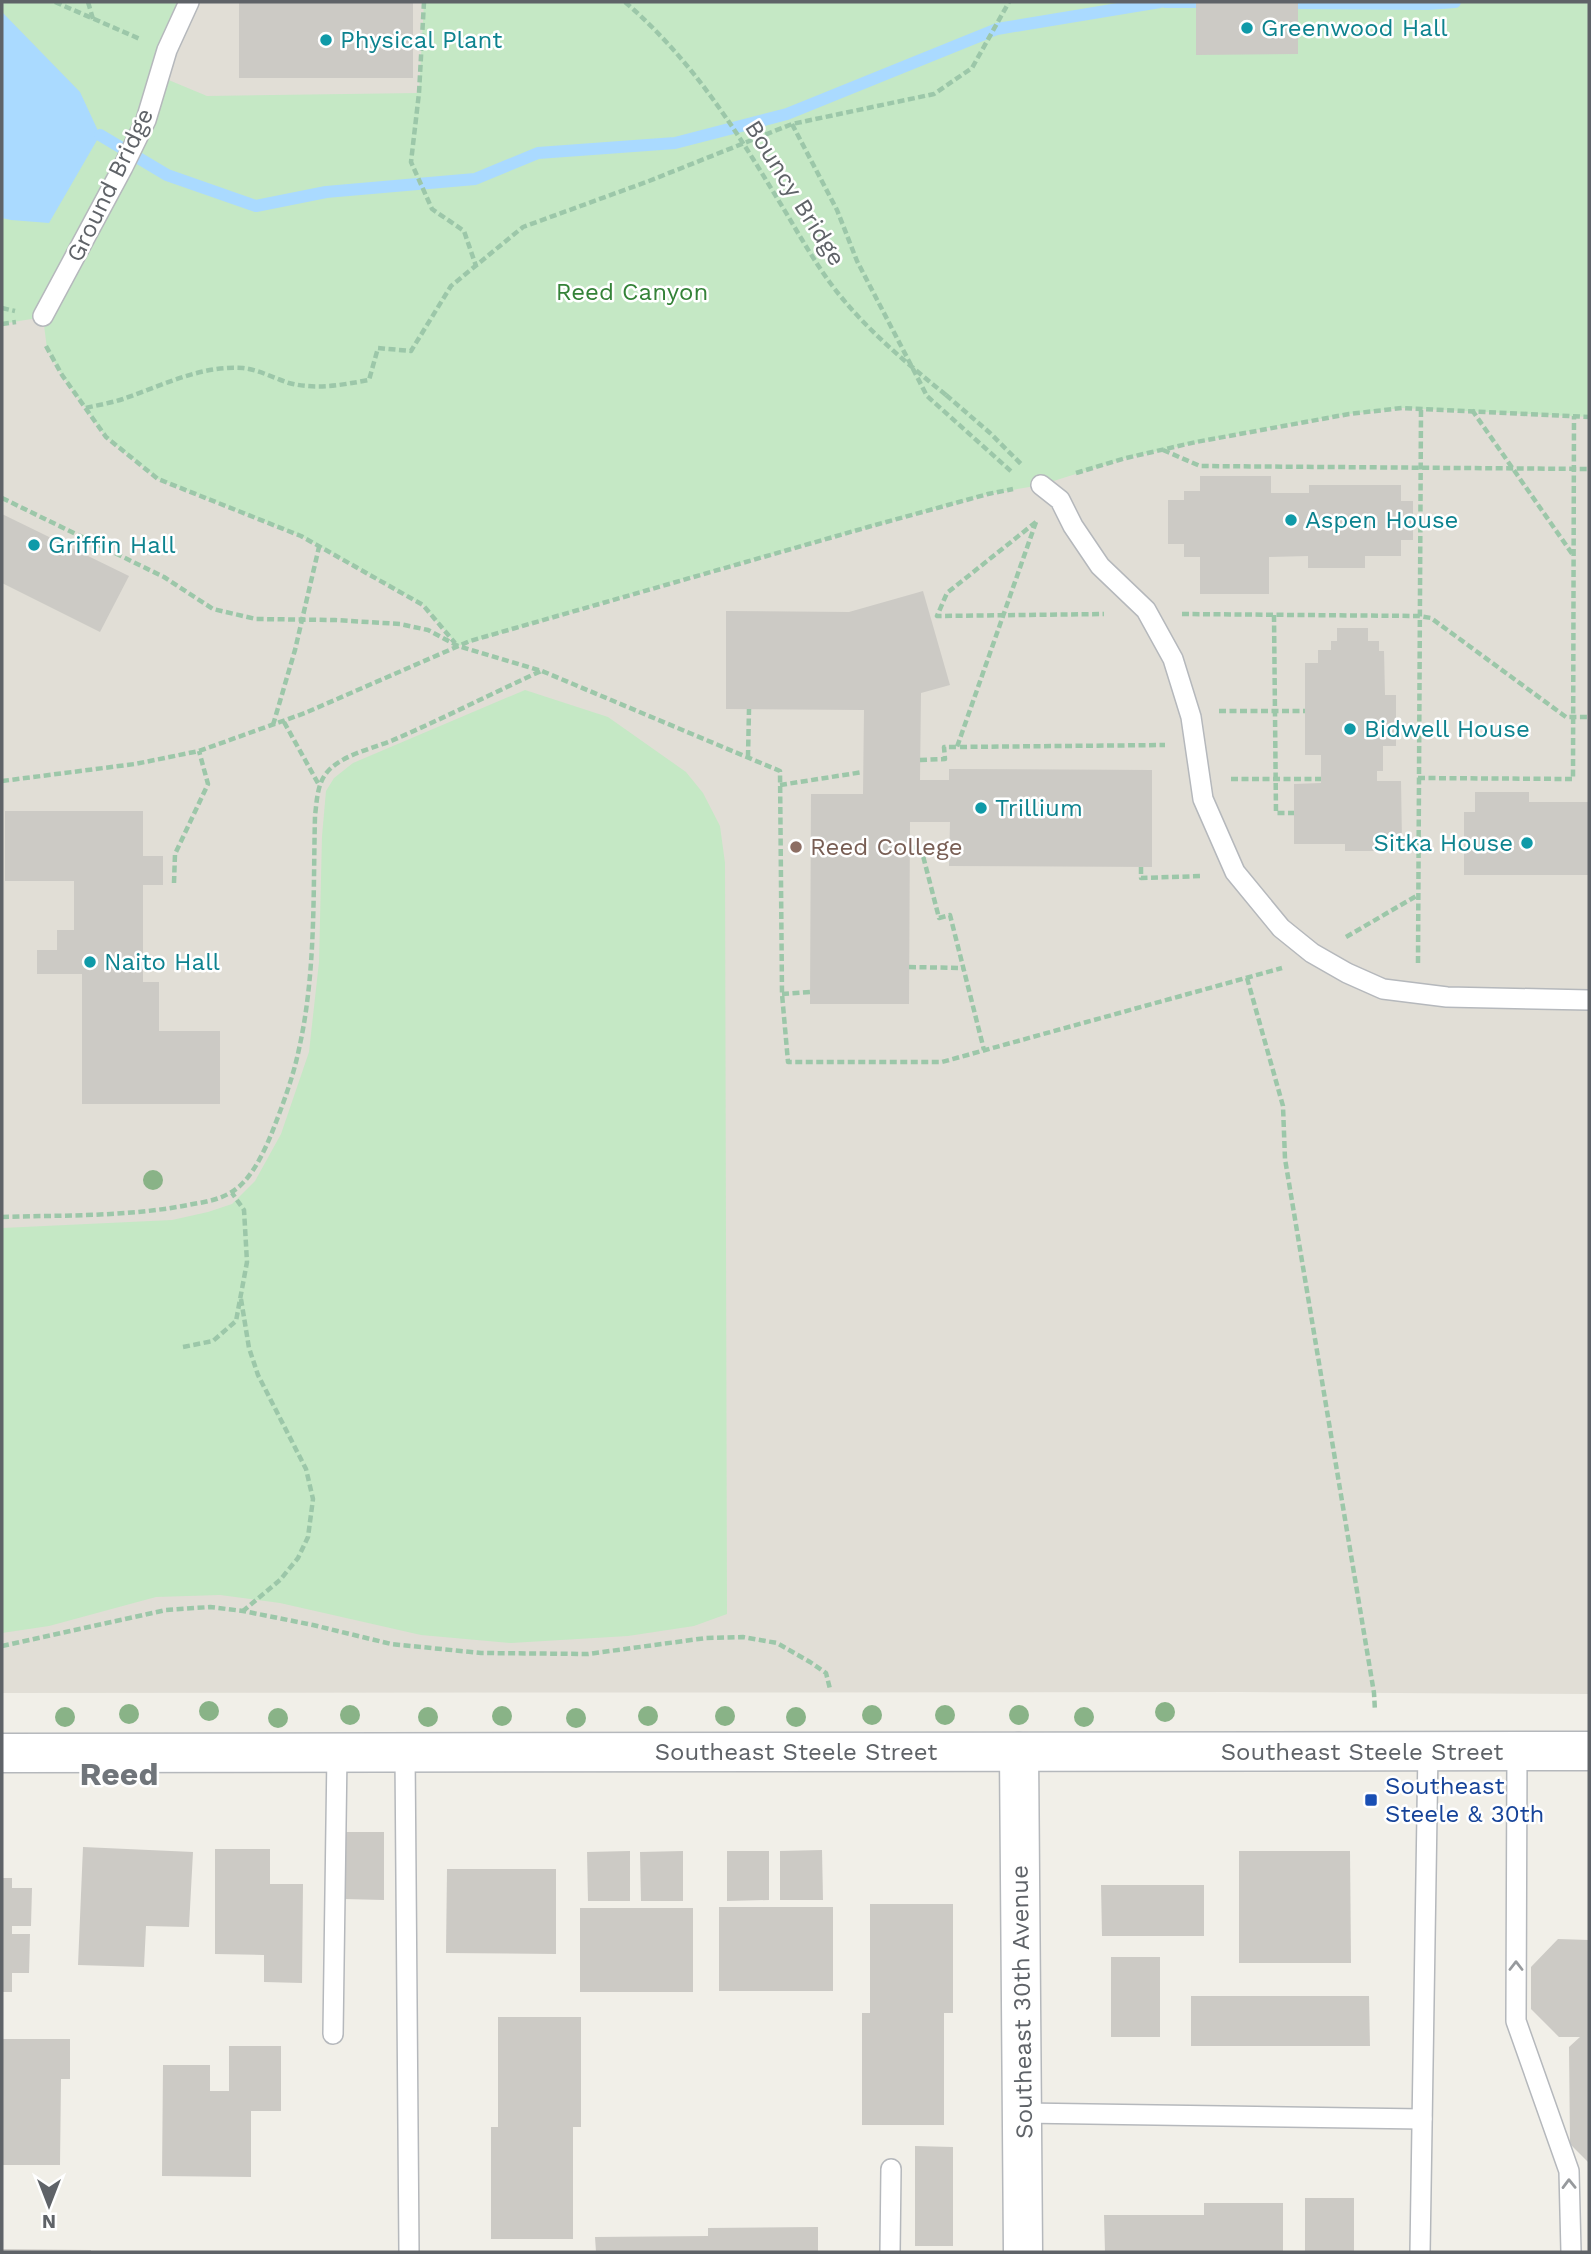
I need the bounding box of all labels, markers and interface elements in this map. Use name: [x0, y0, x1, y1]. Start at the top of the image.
place label: Greenwood Hall: [1261, 14, 1448, 42]
marker: Greenwood Hall: [1239, 20, 1255, 36]
place label: Physical Plant: [340, 26, 502, 54]
marker: Physical Plant: [318, 32, 334, 48]
street label: Ground Bridge: [61, 104, 159, 266]
street label: Bouncy Bridge: [739, 115, 851, 271]
park label: Reed Canyon: [556, 278, 708, 306]
place label: Aspen House: [1305, 506, 1458, 534]
marker: Aspen House: [1283, 512, 1299, 528]
place label: Griffin Hall: [48, 531, 176, 559]
marker: Griffin Hall: [26, 537, 42, 553]
place label: Bidwell House: [1364, 715, 1530, 743]
marker: Bidwell House: [1342, 721, 1358, 737]
place label: Trillium: [995, 794, 1083, 822]
marker: Trillium: [973, 800, 989, 816]
place label: Sitka House: [1374, 829, 1513, 857]
place label: Reed College: [810, 833, 963, 861]
marker: Sitka House: [1519, 835, 1535, 851]
marker: Reed College: [788, 839, 804, 855]
place label: Naito Hall: [104, 948, 220, 976]
marker: Naito Hall: [82, 954, 98, 970]
street label: Southeast Steele Street: [655, 1738, 937, 1766]
street label: Southeast Steele Street: [1221, 1738, 1503, 1766]
district label: Reed: [80, 1755, 158, 1793]
place label: Southeast Steele & 30th: [1385, 1772, 1544, 1828]
marker: Southeast Steele & 30th: [1363, 1792, 1379, 1808]
street label: Southeast 30th Avenue: [1006, 1865, 1038, 2139]
one-way arrow: [1508, 1960, 1524, 1970]
north arrow: [14, 2170, 84, 2240]
one-way arrow: [1562, 2178, 1577, 2189]
text: N: [42, 2210, 56, 2233]

